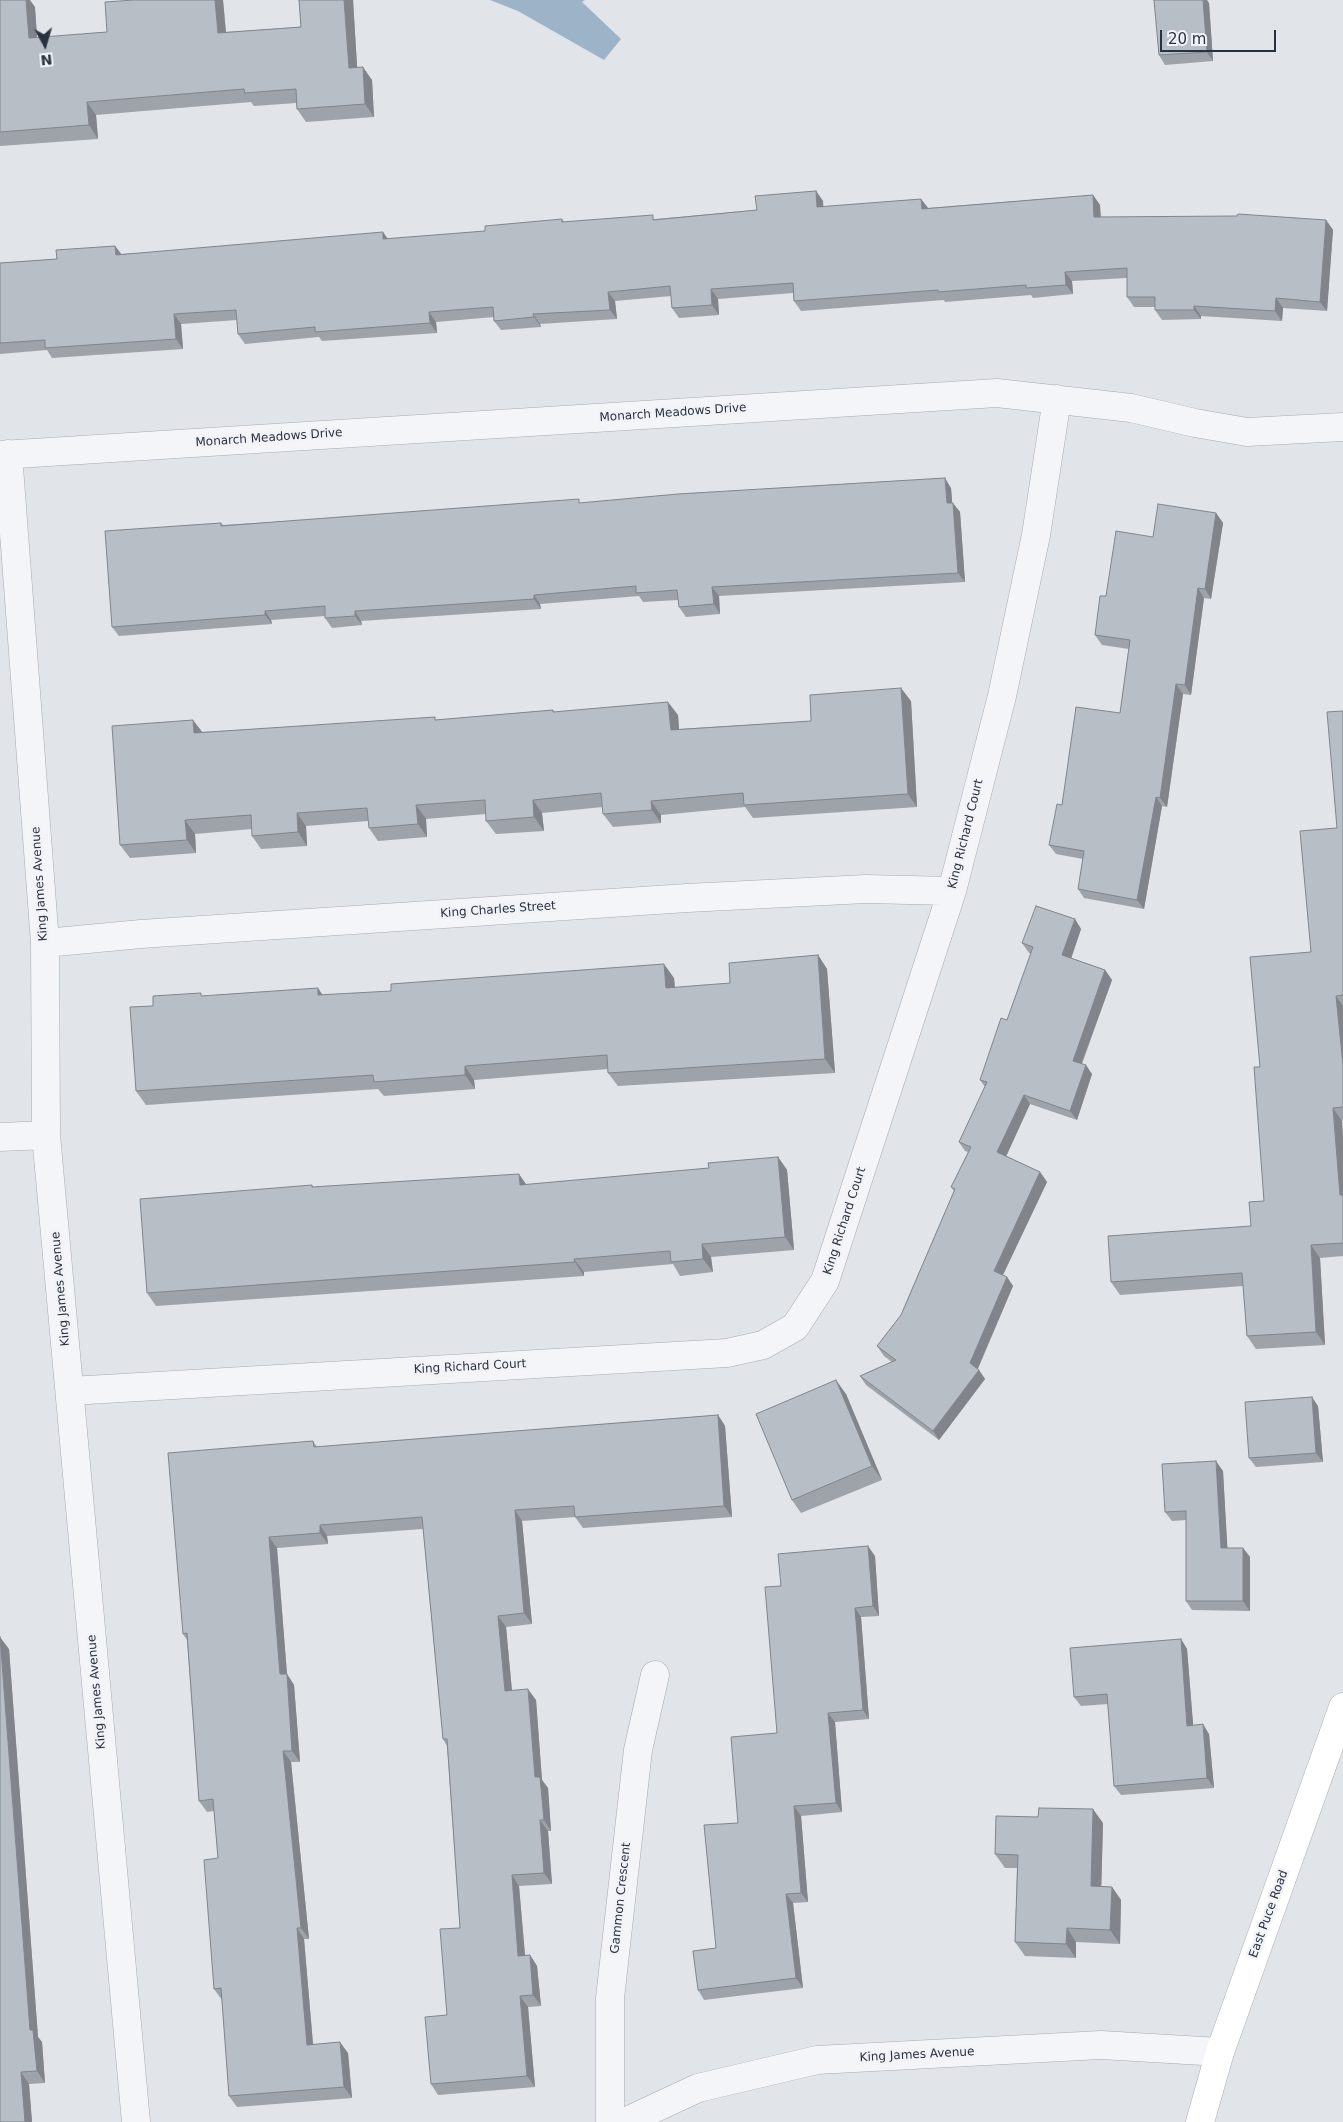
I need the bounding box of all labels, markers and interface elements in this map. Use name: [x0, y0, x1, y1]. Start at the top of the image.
north arrow: [20, 20, 70, 70]
scale bar: [1163, 20, 1279, 52]
text: 20 m: [1168, 30, 1206, 48]
text: N: [40, 51, 53, 68]
street label: Monarch Meadows Drive: [599, 401, 747, 425]
street label: Monarch Meadows Drive: [195, 426, 343, 450]
street label: King Richard Court: [945, 778, 987, 890]
street label: King James Avenue: [29, 826, 51, 942]
street label: King Charles Street: [440, 899, 556, 921]
street label: King Richard Court: [821, 1165, 869, 1277]
street label: King James Avenue: [49, 1231, 73, 1347]
street label: King Richard Court: [413, 1357, 527, 1377]
street label: King James Avenue: [85, 1634, 109, 1750]
street label: Gammon Crescent: [608, 1842, 634, 1954]
street label: East Puce Road: [1246, 1868, 1292, 1960]
street label: King James Avenue: [859, 2045, 975, 2065]

